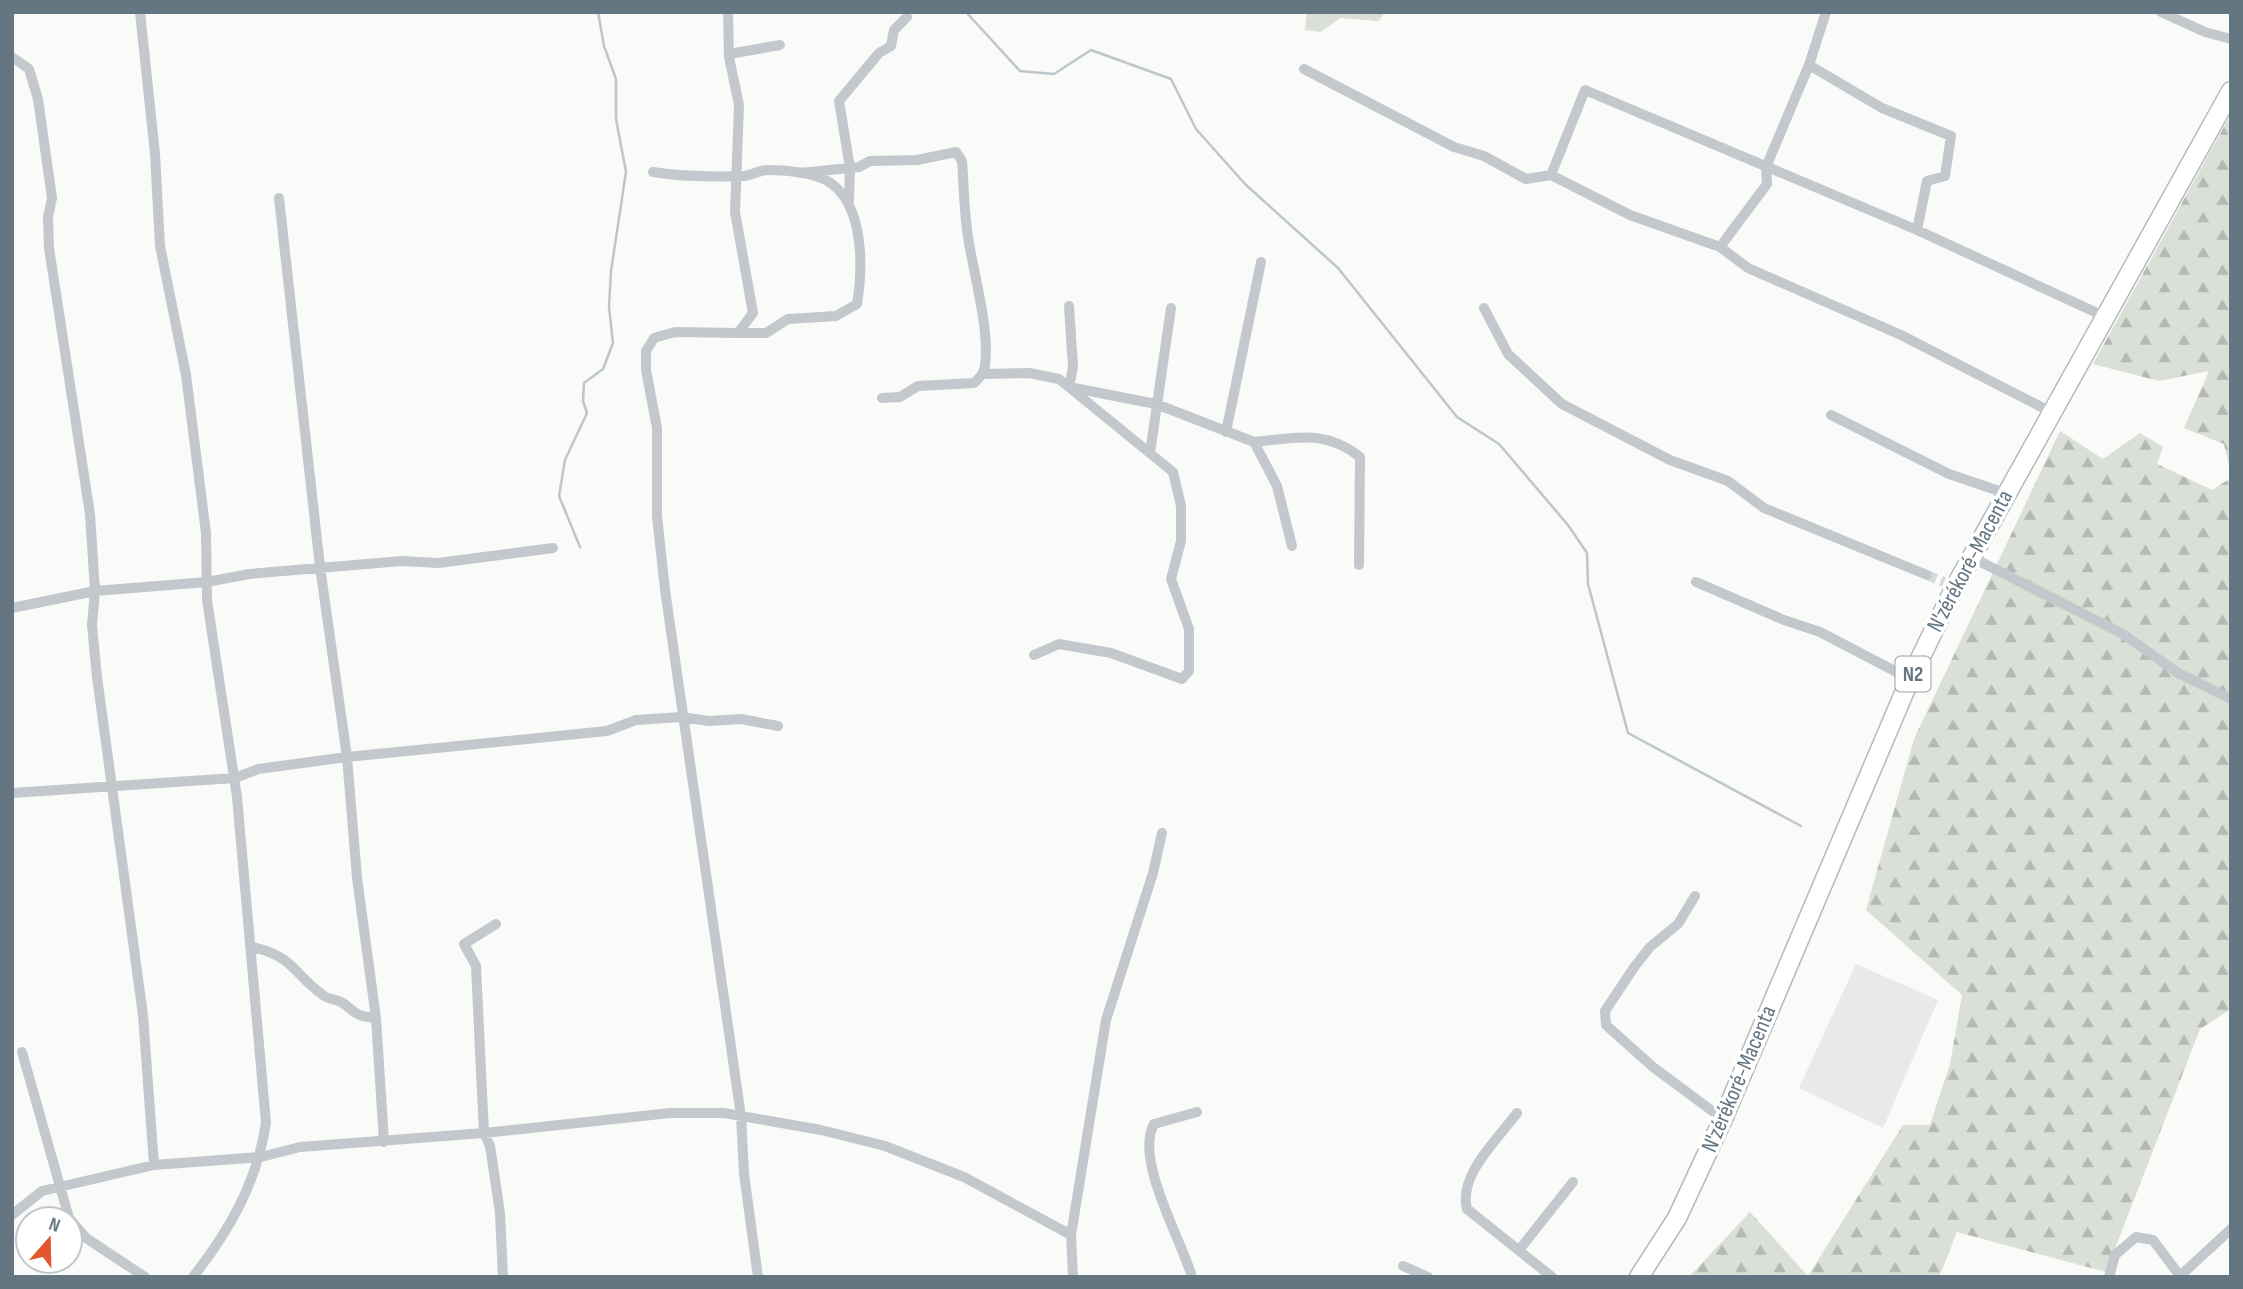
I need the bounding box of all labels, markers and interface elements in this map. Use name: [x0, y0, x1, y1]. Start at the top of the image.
street label: N'zérékoré-Macenta: [1921, 485, 2019, 637]
road number: N2: [1896, 656, 1930, 692]
street label: N'zérékoré-Macenta: [1696, 1001, 1782, 1157]
north arrow: [14, 1205, 84, 1275]
text: N: [46, 1213, 63, 1238]

